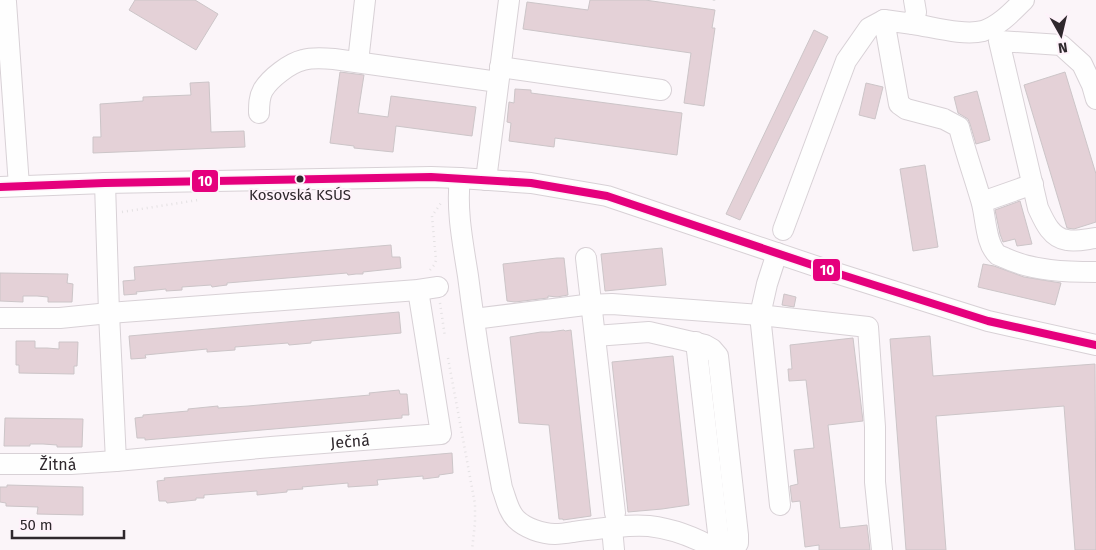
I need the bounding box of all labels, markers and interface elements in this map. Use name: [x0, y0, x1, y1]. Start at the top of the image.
north arrow: [1036, 10, 1086, 60]
text: N: [1057, 38, 1069, 56]
line badge: 10: [191, 169, 219, 193]
text: 10: [198, 173, 212, 190]
marker: Kosovská KSÚS: [295, 174, 305, 184]
place label: Kosovská KSÚS: [249, 186, 351, 204]
line badge: 10: [812, 258, 841, 282]
text: 10: [820, 262, 834, 279]
street label: Ječná: [330, 430, 370, 452]
street label: Žitná: [40, 454, 77, 474]
scale bar: [12, 508, 125, 540]
text: 50 m: [20, 516, 53, 534]

